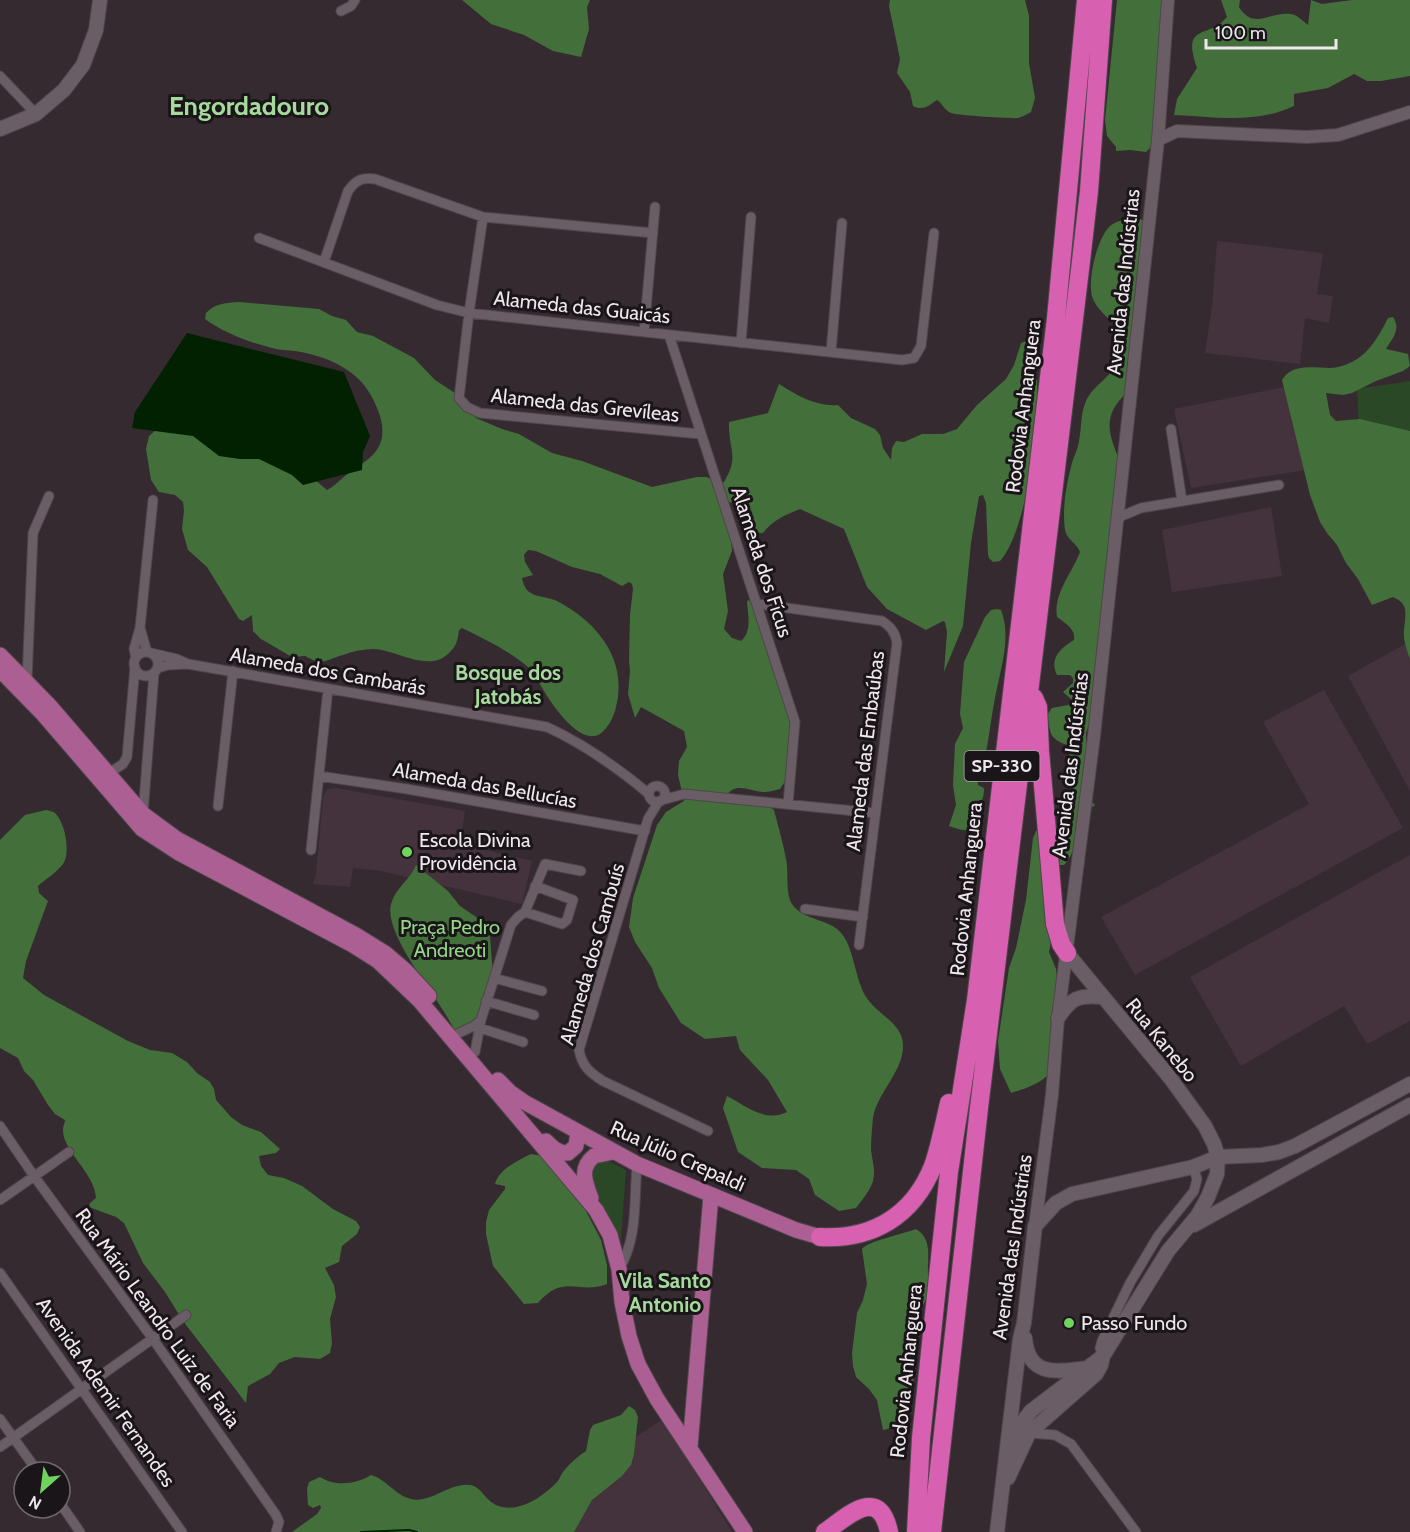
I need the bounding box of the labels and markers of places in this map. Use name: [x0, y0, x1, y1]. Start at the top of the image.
place label: Escola Divina Providência: [419, 828, 531, 875]
marker: Escola Divina Providência: [400, 845, 414, 859]
place label: Passo Fundo: [1081, 1311, 1187, 1335]
marker: Passo Fundo: [1062, 1316, 1076, 1330]

